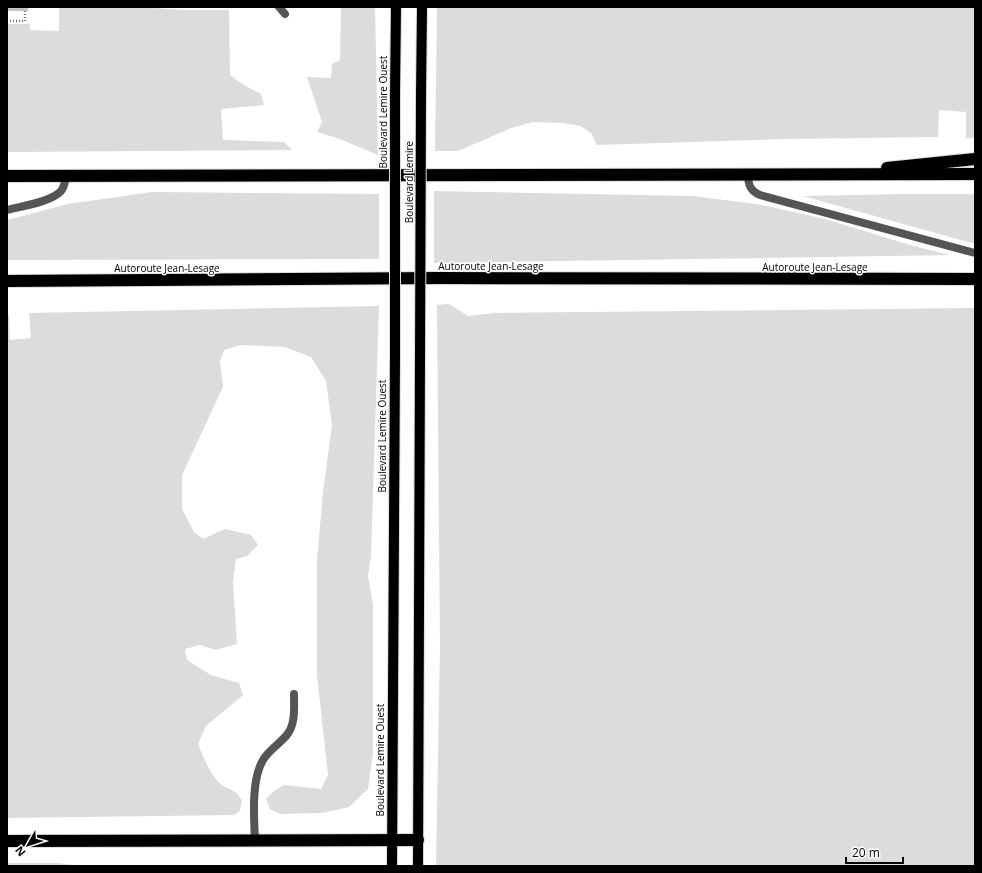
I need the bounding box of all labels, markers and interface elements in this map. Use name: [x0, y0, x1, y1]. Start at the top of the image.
street label: Boulevard Lemire Ouest: [376, 55, 390, 168]
street label: Boulevard Lemire: [402, 140, 416, 223]
street label: Autoroute Jean-Lesage: [438, 259, 544, 273]
street label: Autoroute Jean-Lesage: [762, 260, 868, 274]
street label: Autoroute Jean-Lesage: [114, 261, 220, 275]
street label: Boulevard Lemire Ouest: [375, 379, 389, 492]
street label: Boulevard Lemire Ouest: [373, 703, 387, 816]
north arrow: [8, 825, 48, 865]
scale bar: [846, 839, 903, 865]
text: N: [11, 843, 28, 860]
text: 20 m: [852, 844, 880, 861]

